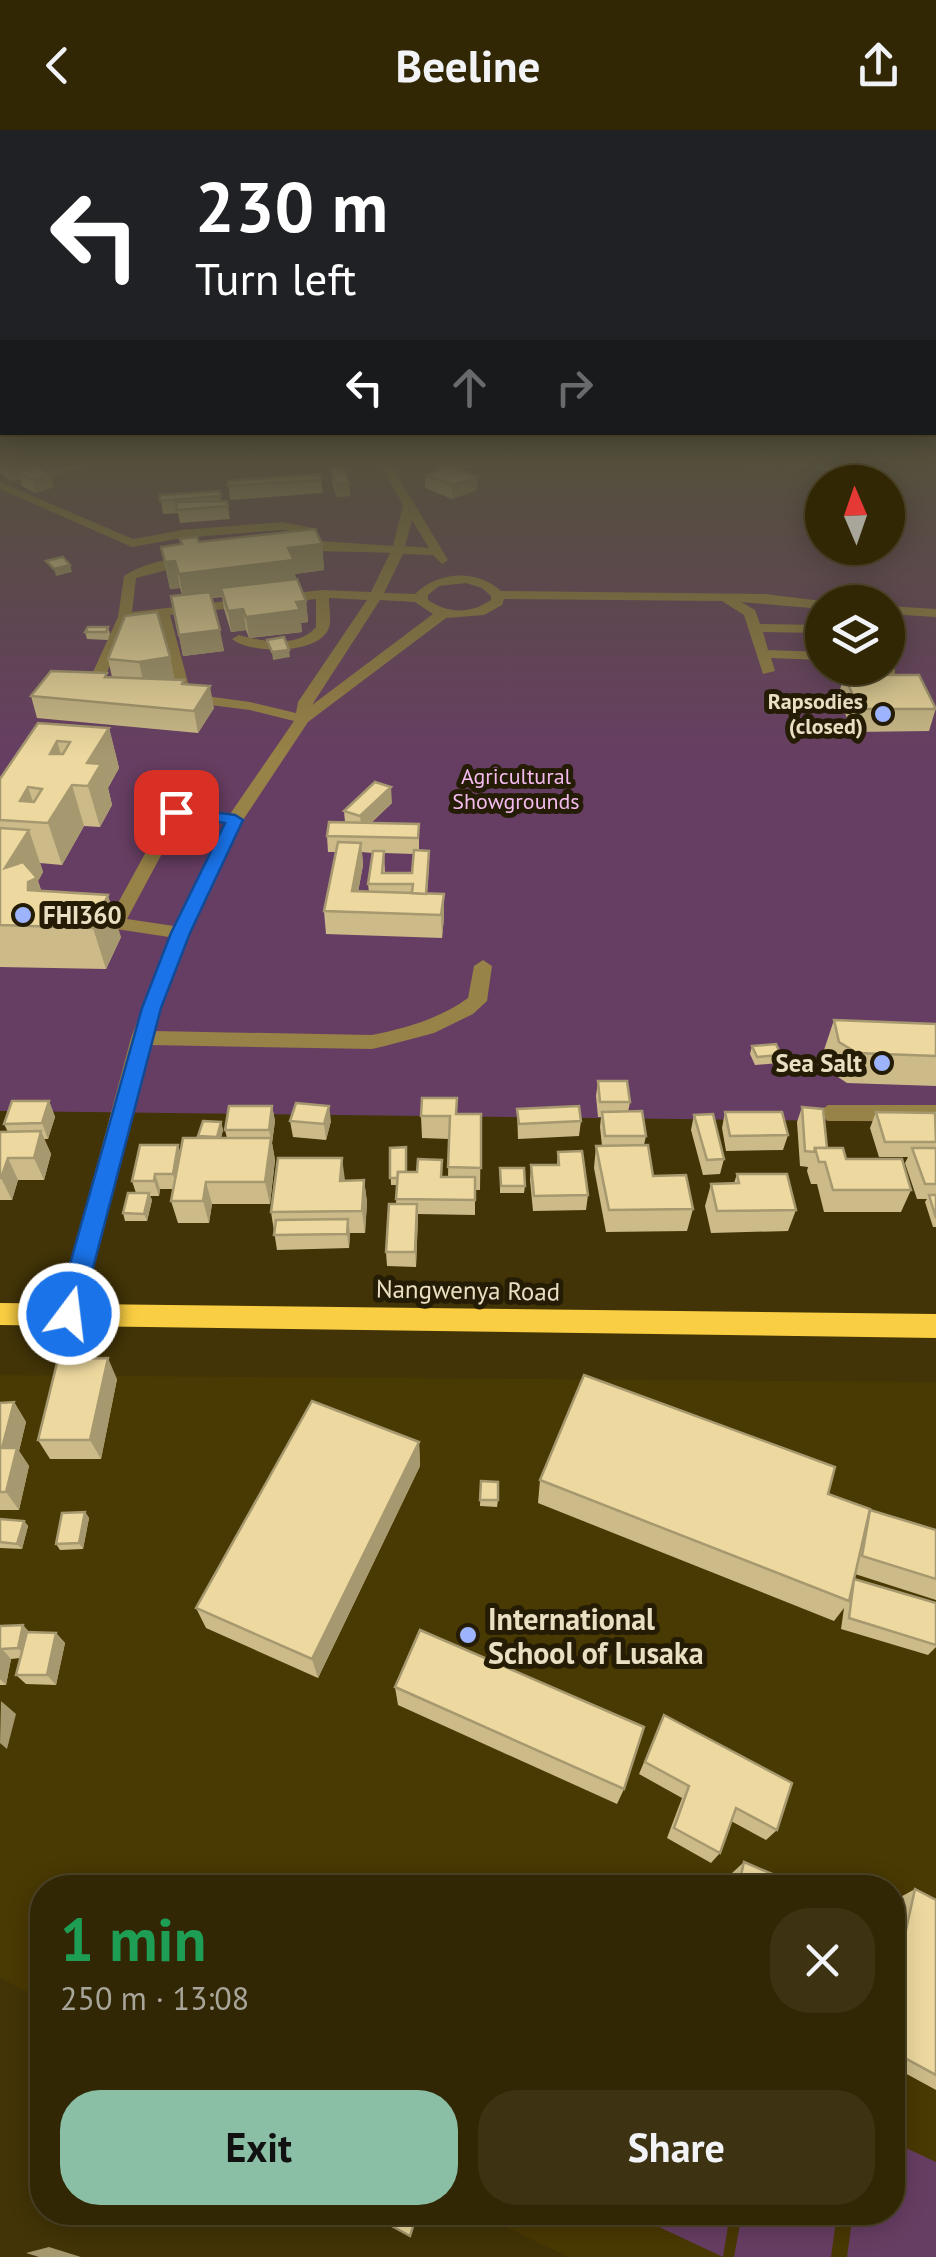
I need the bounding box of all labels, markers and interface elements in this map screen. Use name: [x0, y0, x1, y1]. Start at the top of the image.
text: Beeline: [396, 36, 540, 94]
icon: back: [30, 38, 85, 93]
icon: share: [851, 38, 906, 93]
text: 230 m: [195, 161, 388, 251]
icon: left: [30, 170, 160, 300]
text: Turn left: [195, 249, 356, 307]
icon: left: [337, 360, 392, 415]
icon: ahead: [442, 360, 497, 415]
icon: right: [547, 360, 602, 415]
north arrow: [805, 465, 905, 565]
map controls: [805, 465, 905, 685]
button: layers: [805, 585, 905, 685]
place label: Rapsodies (closed): [768, 687, 863, 740]
marker: Rapsodies (closed): [872, 703, 894, 725]
park label: Agricultural Showgrounds: [452, 762, 580, 815]
pin: [134, 770, 219, 855]
icon: arrive: [149, 785, 204, 840]
place label: FHI360: [43, 899, 122, 931]
marker: FHI360: [12, 904, 34, 926]
place label: Sea Salt: [776, 1047, 862, 1079]
marker: Sea Salt: [871, 1052, 893, 1074]
position arrow: [17, 1262, 121, 1366]
street label: Nangwenya Road: [376, 1272, 560, 1308]
place label: International School of Lusaka: [488, 1599, 704, 1672]
marker: International School of Lusaka: [457, 1624, 479, 1646]
text: 1 min: [60, 1900, 206, 1978]
button: close: [770, 1908, 875, 2013]
text: 250 m · 13:08: [60, 1977, 249, 2019]
button: Exit: [60, 2090, 458, 2205]
button: Share: [478, 2090, 875, 2205]

